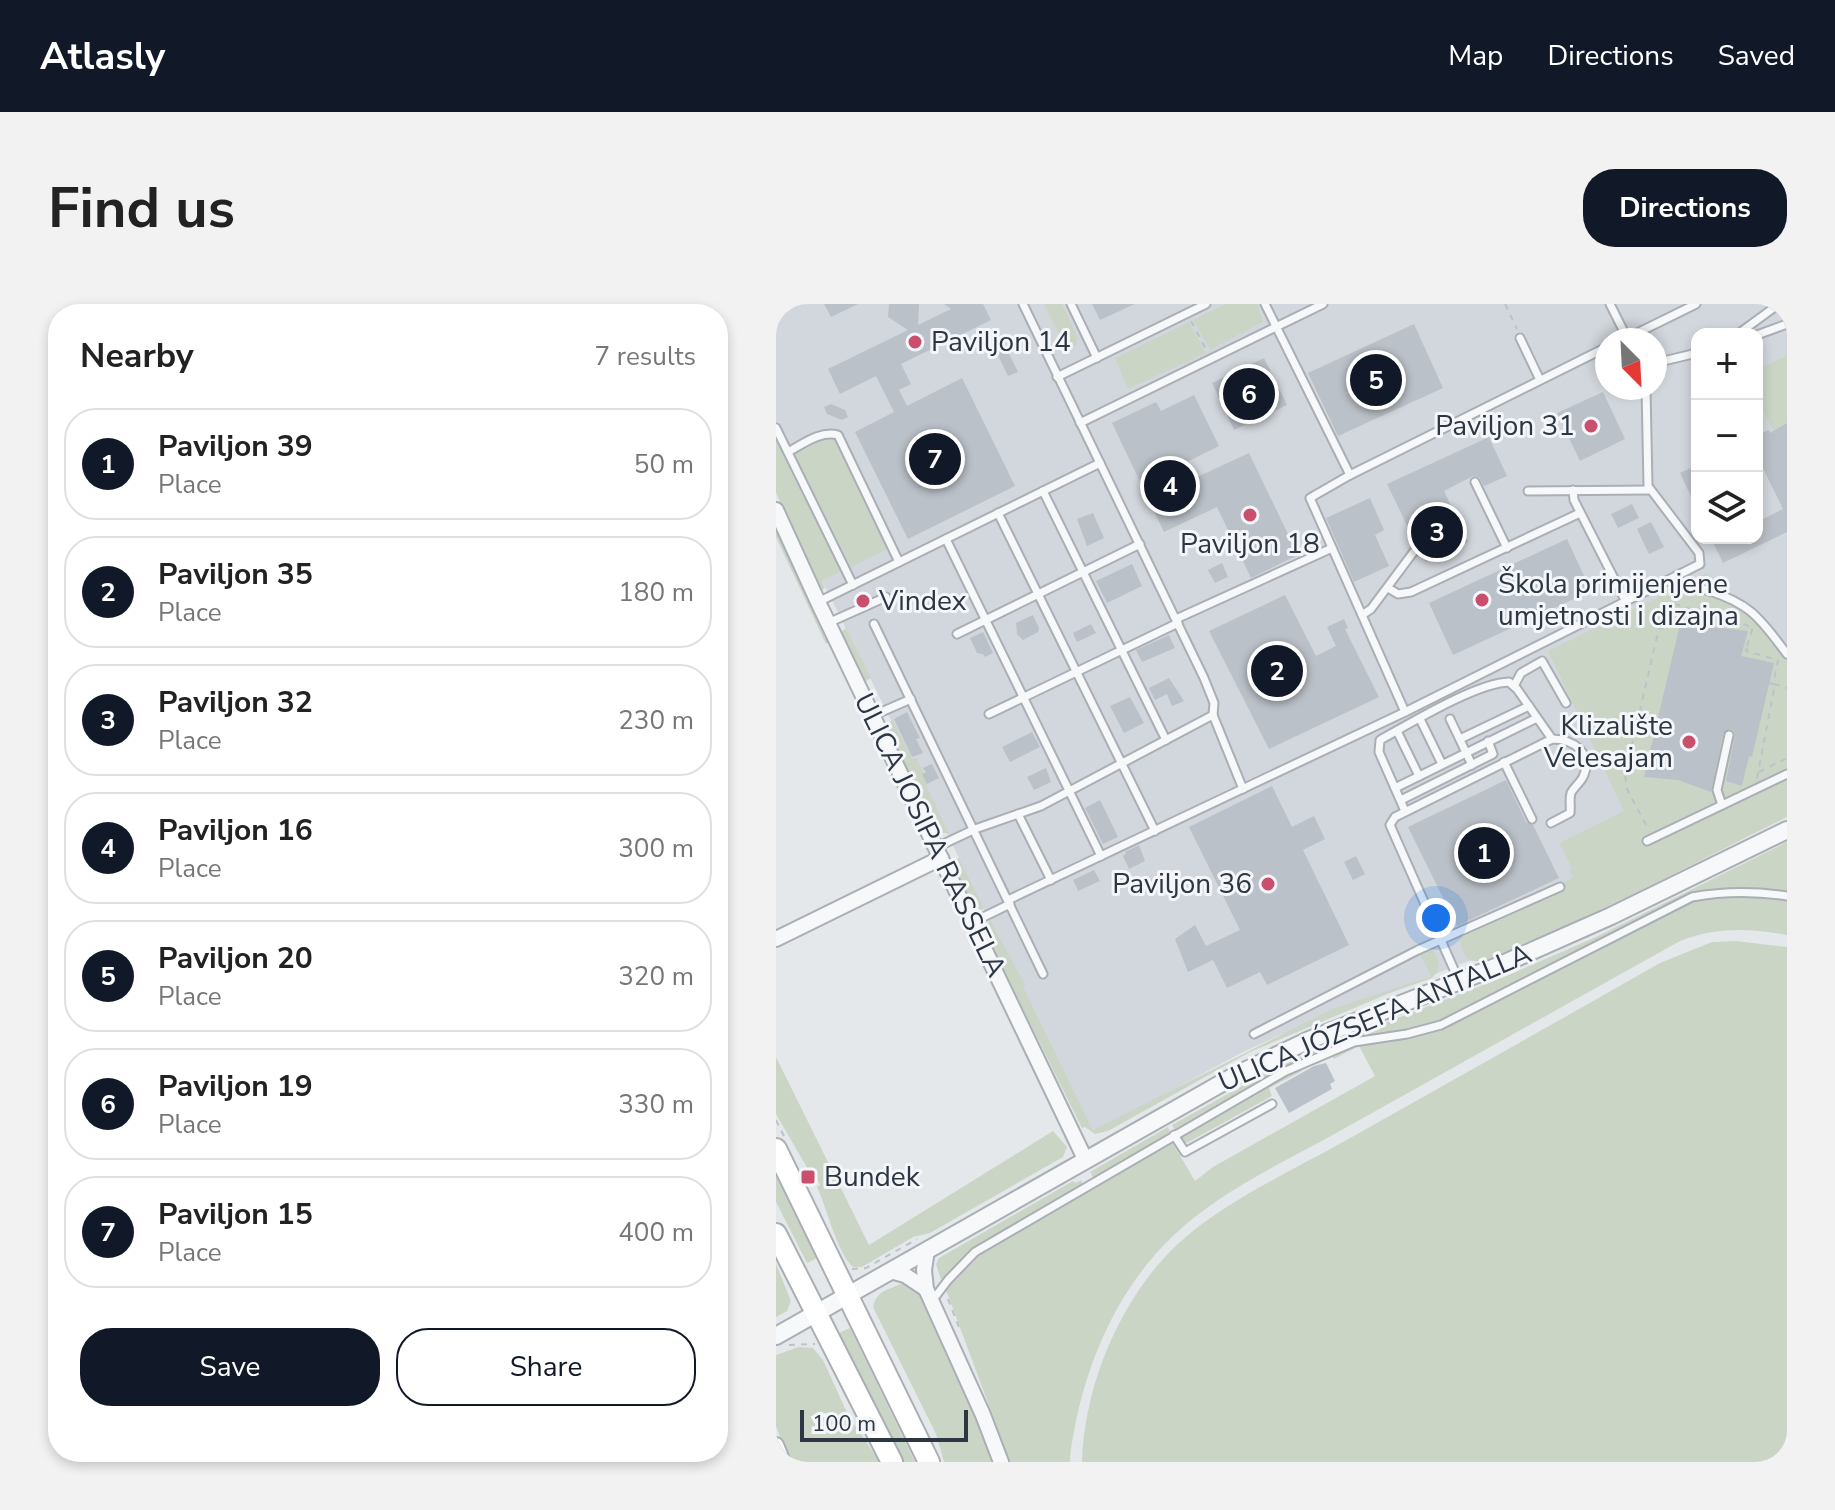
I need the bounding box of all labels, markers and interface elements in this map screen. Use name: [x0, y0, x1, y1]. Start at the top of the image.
text: Atlasly: [40, 31, 165, 82]
text: Map: [1448, 37, 1503, 75]
text: Directions: [1547, 37, 1674, 75]
text: Saved: [1718, 37, 1795, 75]
button: Directions: [1583, 169, 1787, 247]
text: Find us: [48, 170, 235, 247]
place label: Paviljon 14: [931, 323, 1071, 361]
north arrow: [1595, 328, 1667, 400]
map controls: [1691, 328, 1763, 544]
button: +: [1691, 328, 1763, 400]
text: Nearby: [80, 333, 194, 379]
marker: Paviljon 14: [906, 333, 924, 351]
text: 7 results: [595, 339, 696, 374]
pin: 5: [1350, 350, 1402, 410]
pin: 6: [1223, 364, 1275, 424]
button: −: [1691, 400, 1763, 472]
place label: Paviljon 31: [1435, 407, 1575, 445]
marker: Paviljon 31: [1582, 417, 1600, 435]
text: Paviljon 39: [158, 426, 313, 467]
pin: 7: [909, 429, 961, 489]
text: 1: [100, 447, 116, 482]
text: 50 m: [634, 447, 694, 482]
pin: 4: [1144, 456, 1196, 516]
text: Place: [158, 467, 222, 502]
button: layers: [1691, 472, 1763, 544]
pin: 3: [1411, 502, 1463, 562]
marker: Paviljon 18: [1241, 506, 1259, 524]
place label: Paviljon 18: [1180, 525, 1320, 563]
text: Paviljon 35: [158, 554, 313, 595]
place label: Škola primijenjene umjetnosti i dizajna: [1498, 565, 1739, 635]
text: 2: [100, 575, 116, 610]
text: 180 m: [618, 575, 694, 610]
place label: Vindex: [878, 582, 967, 620]
marker: Škola primijenjene umjetnosti i dizajna: [1473, 591, 1491, 609]
marker: Vindex: [854, 592, 872, 610]
text: Place: [158, 595, 222, 630]
pin: 2: [1251, 641, 1303, 701]
text: Paviljon 32: [158, 682, 313, 723]
street label: ULICA JOSIPA RASSELA: [845, 687, 1015, 983]
text: 3: [100, 703, 116, 738]
text: 230 m: [618, 703, 694, 738]
place label: Klizalište Velesajam: [1543, 707, 1673, 777]
text: Place: [158, 723, 222, 758]
marker: Klizalište Velesajam: [1680, 733, 1698, 751]
text: Paviljon 16: [158, 810, 313, 851]
pin: 1: [1458, 823, 1510, 883]
text: 4: [100, 831, 116, 866]
text: 300 m: [618, 831, 694, 866]
text: Place: [158, 851, 222, 886]
place label: Paviljon 36: [1112, 865, 1252, 903]
marker: Paviljon 36: [1259, 875, 1277, 893]
your location: [1416, 898, 1456, 938]
street label: ULICA JÓZSEFA ANTALLA: [1213, 935, 1537, 1101]
text: Paviljon 20: [158, 938, 313, 979]
text: 5: [100, 959, 116, 994]
text: 320 m: [618, 959, 694, 994]
text: Place: [158, 979, 222, 1014]
text: Paviljon 19: [158, 1066, 313, 1107]
text: 6: [100, 1087, 116, 1122]
text: 330 m: [618, 1087, 694, 1122]
text: Place: [158, 1107, 222, 1142]
place label: Bundek: [824, 1158, 921, 1196]
marker: Bundek: [799, 1168, 817, 1186]
text: Paviljon 15: [158, 1194, 313, 1235]
text: 7: [100, 1215, 116, 1250]
text: 400 m: [618, 1215, 694, 1250]
text: Place: [158, 1235, 222, 1270]
button: Save: [80, 1328, 380, 1406]
button: Share: [396, 1328, 696, 1406]
scale bar: [800, 1406, 968, 1442]
text: 100 m: [812, 1409, 876, 1439]

